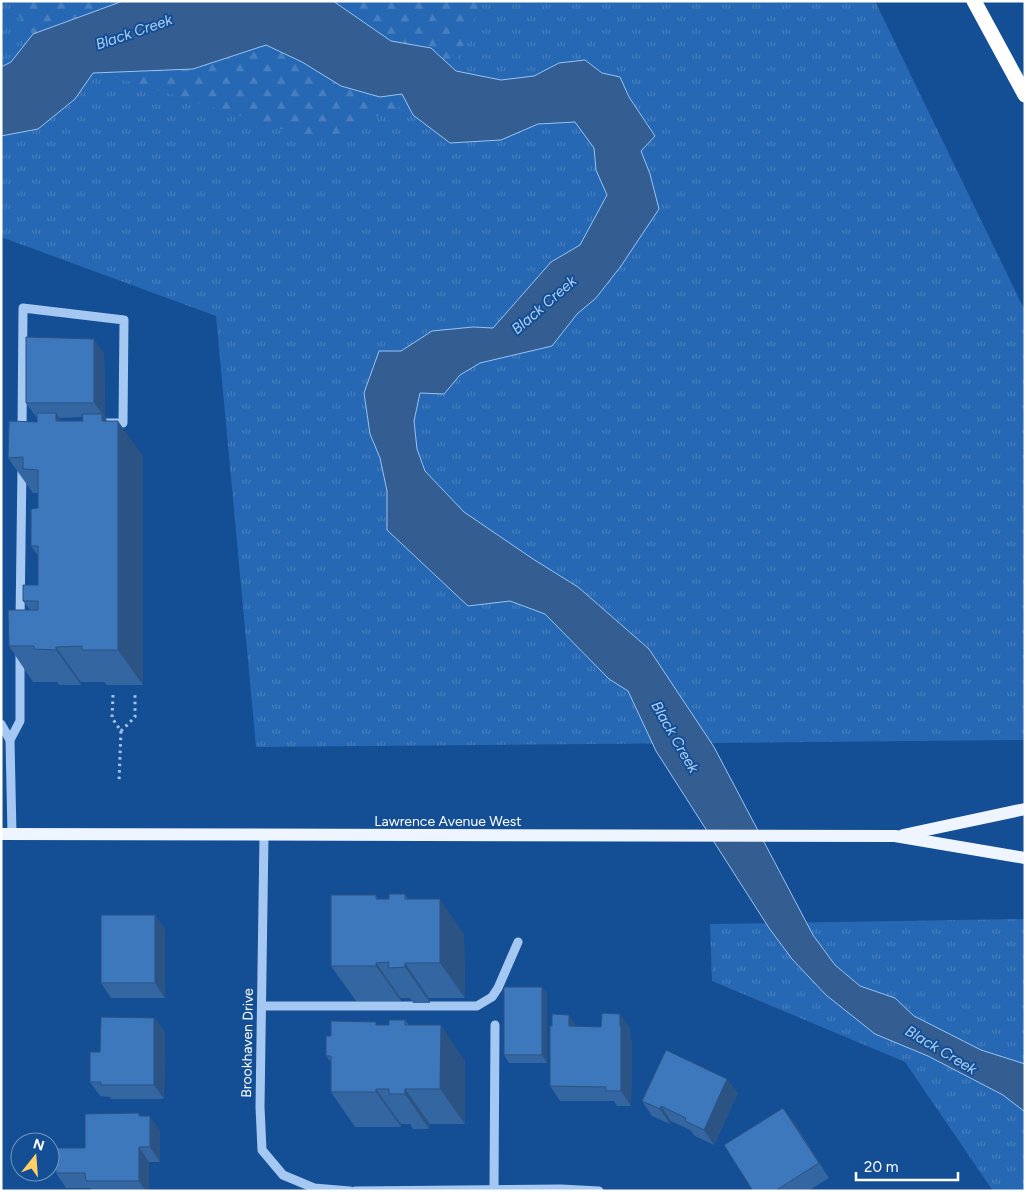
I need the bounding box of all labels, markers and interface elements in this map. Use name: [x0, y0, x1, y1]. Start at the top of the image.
water label: Black Creek: [93, 10, 175, 54]
water label: Black Creek: [508, 271, 581, 338]
water label: Black Creek: [647, 698, 703, 777]
street label: Lawrence Avenue West: [374, 813, 522, 830]
street label: Brookhaven Drive: [238, 988, 257, 1098]
water label: Black Creek: [902, 1022, 981, 1079]
north arrow: [10, 1132, 60, 1182]
text: N: [31, 1135, 46, 1155]
scale bar: [856, 1150, 958, 1182]
text: 20 m: [864, 1158, 898, 1176]

